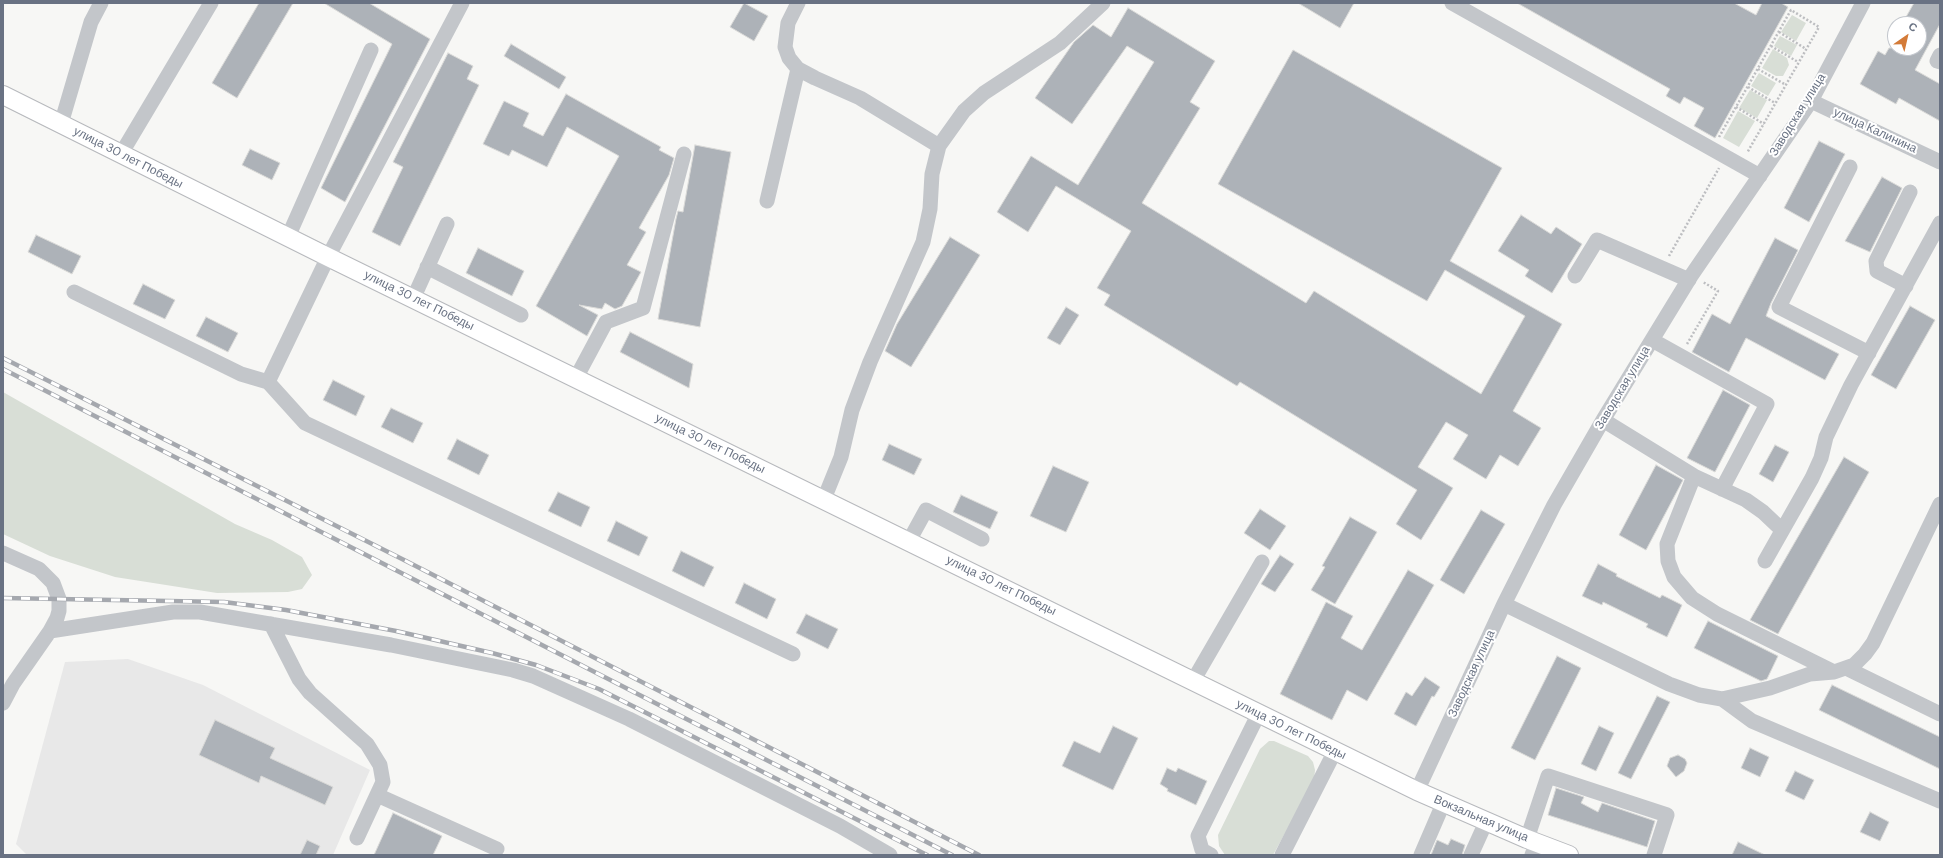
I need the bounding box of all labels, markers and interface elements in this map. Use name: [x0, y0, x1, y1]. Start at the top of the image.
north arrow: [1887, 16, 1927, 56]
text: С: [1906, 19, 1920, 35]
street label: Заводская улица: [1767, 71, 1829, 159]
street label: улица Калинина: [1831, 105, 1919, 157]
street label: улица 30 лет Победы: [71, 124, 185, 192]
street label: улица 30 лет Победы: [362, 268, 476, 334]
street label: Заводская улица: [1593, 344, 1653, 432]
street label: улица 30 лет Победы: [653, 411, 767, 477]
street label: улица 30 лет Победы: [944, 553, 1058, 619]
street label: Заводская улица: [1446, 628, 1498, 720]
street label: улица 30 лет Победы: [1234, 697, 1348, 763]
street label: Вокзальная улица: [1431, 793, 1531, 845]

